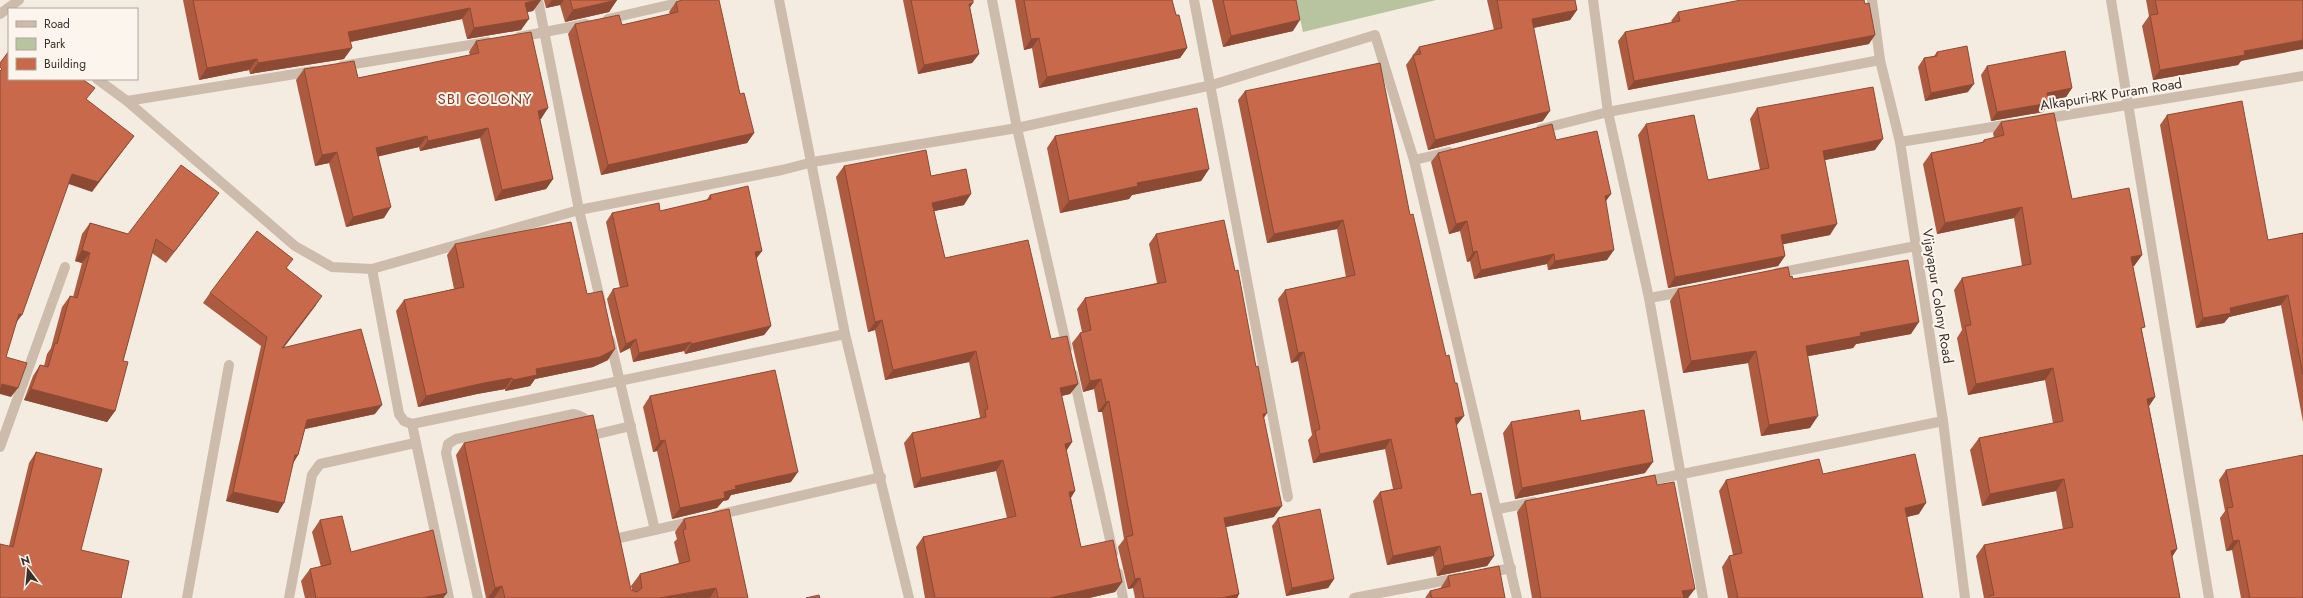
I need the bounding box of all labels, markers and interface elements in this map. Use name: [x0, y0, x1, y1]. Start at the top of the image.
legend: [8, 8, 138, 80]
text: Road: [44, 15, 70, 33]
text: Park: [44, 35, 66, 53]
text: Building: [44, 55, 86, 73]
street label: Alkapuri-RK Puram Road: [2039, 73, 2183, 115]
district label: SBI COLONY: [437, 88, 533, 110]
street label: Vijayapur Colony Road: [1917, 227, 1959, 365]
north arrow: [8, 550, 48, 590]
text: N: [19, 551, 32, 569]

